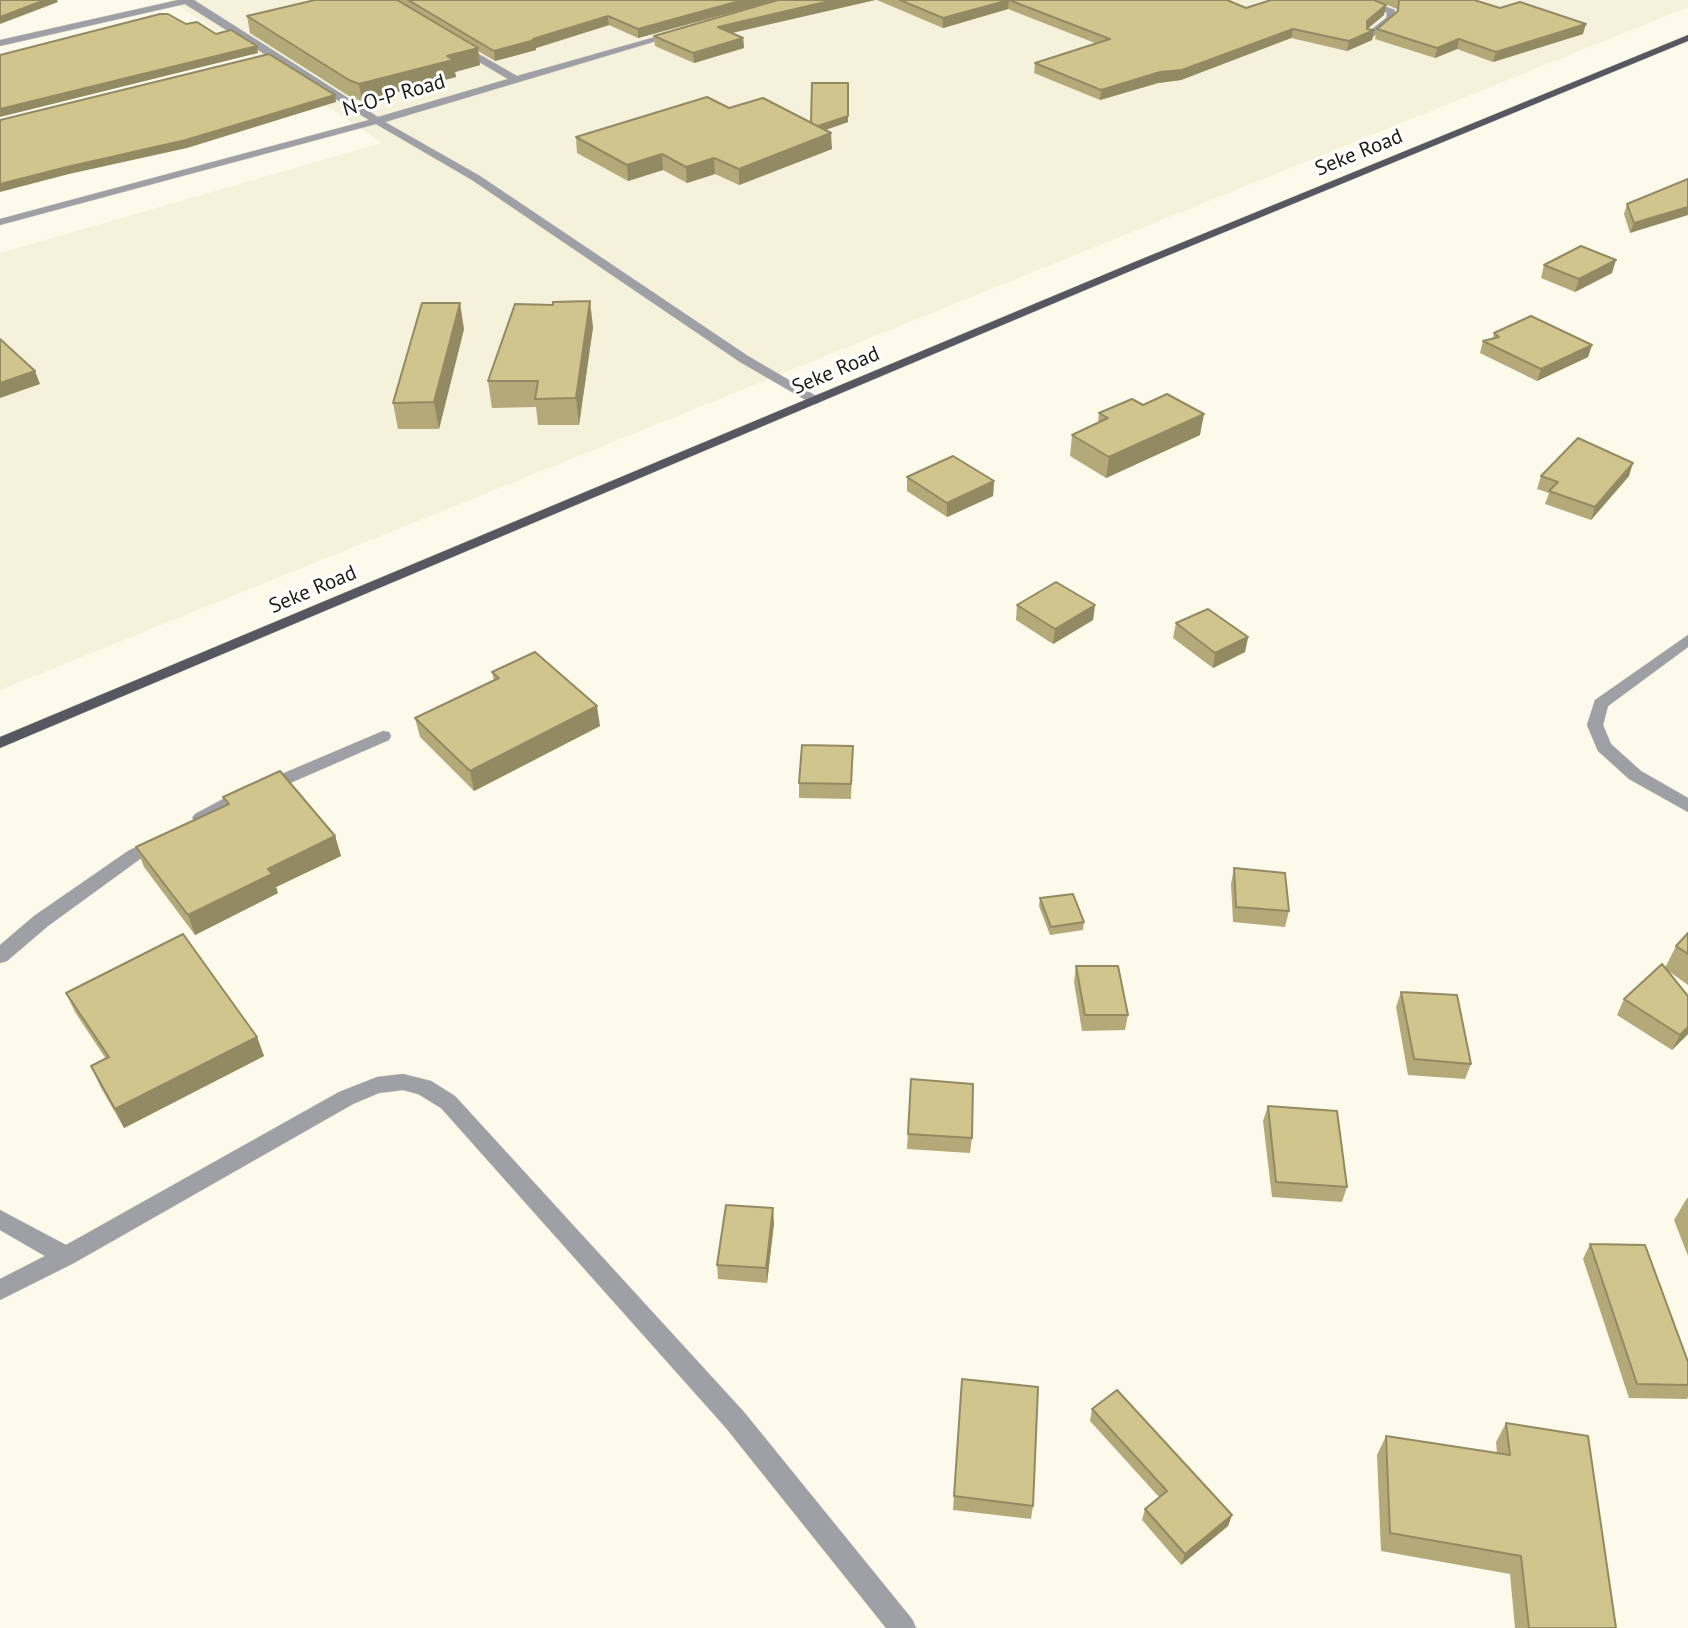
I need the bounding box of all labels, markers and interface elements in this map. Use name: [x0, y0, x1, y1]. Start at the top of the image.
street label: N-O-P Road: [340, 69, 448, 123]
street label: Seke Road: [1311, 124, 1407, 182]
street label: Seke Road: [789, 341, 883, 401]
street label: Seke Road: [266, 560, 360, 620]

